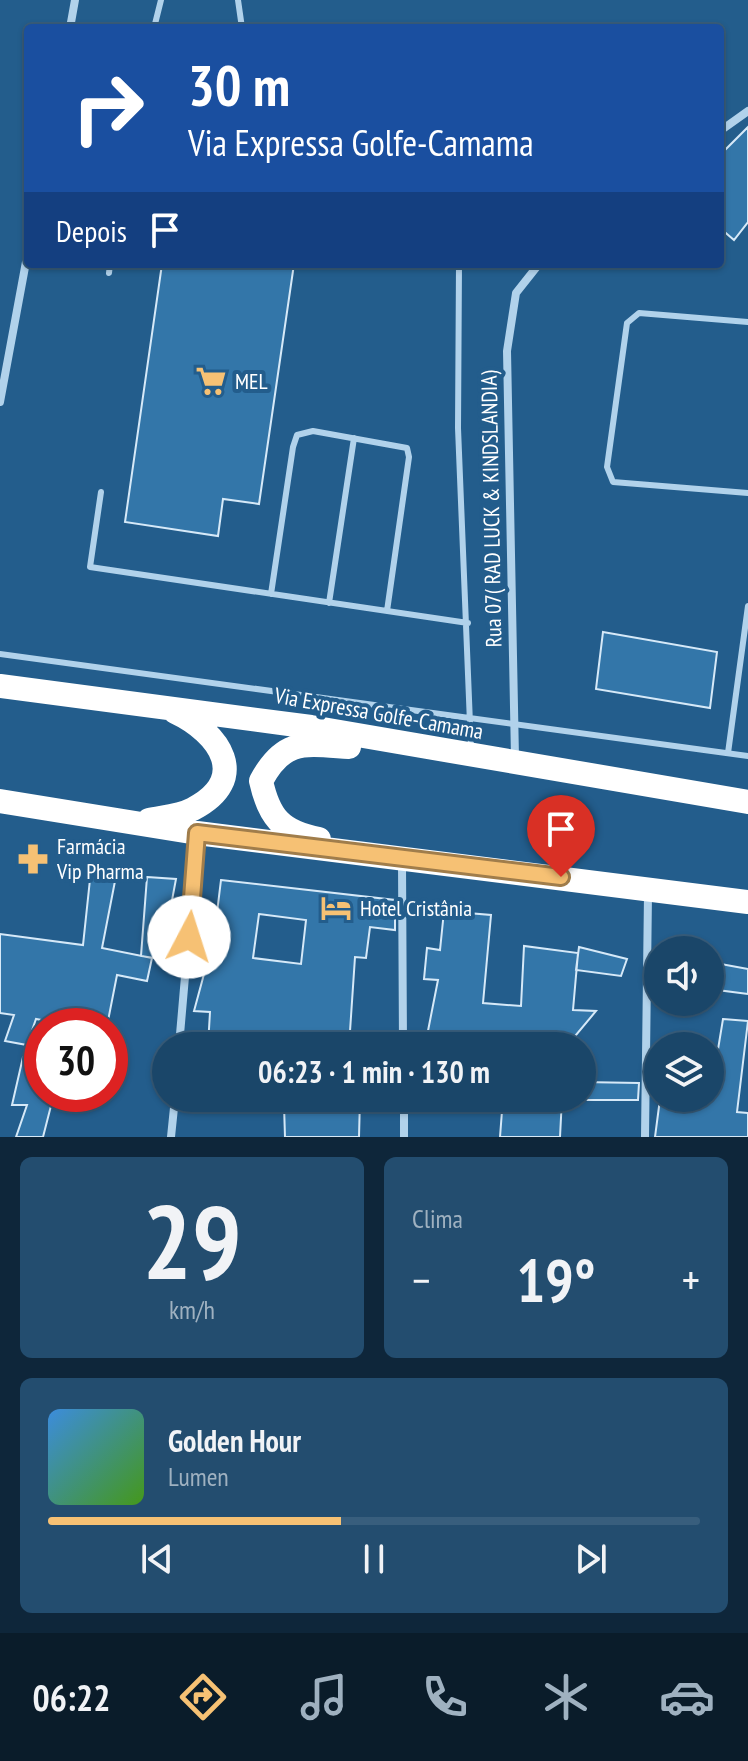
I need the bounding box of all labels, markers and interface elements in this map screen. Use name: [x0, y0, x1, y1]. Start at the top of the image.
text: 30 m: [188, 49, 290, 121]
icon: right: [56, 56, 160, 160]
text: Via Expressa Golfe-Camama: [188, 119, 534, 166]
icon: arrive: [143, 208, 187, 252]
text: Depois: [56, 211, 127, 250]
supermarket icon: MEL: [194, 364, 228, 398]
place label: MEL: [235, 367, 268, 395]
street label: Rua 07( RAD LUCK & KINDSLANDIA): [475, 369, 507, 648]
street label: Via Expressa Golfe-Camama: [272, 681, 485, 745]
pin: [527, 795, 595, 877]
icon: arrive: [539, 807, 583, 851]
place label: Farmácia Vip Pharma: [56, 832, 144, 885]
pharmacy icon: Farmácia Vip Pharma: [16, 842, 50, 876]
hotel icon: Hotel Cristânia: [319, 891, 353, 925]
place label: Hotel Cristânia: [360, 894, 472, 922]
position arrow: [147, 895, 231, 979]
map controls: [644, 936, 724, 1112]
button: sound: [644, 936, 724, 1016]
speed limit sign: 30: [24, 1008, 128, 1112]
button: layers: [644, 1032, 724, 1112]
text: 06:23 · 1 min · 130 m: [258, 1052, 490, 1091]
text: 29: [142, 1173, 242, 1308]
text: Clima: [412, 1202, 463, 1235]
text: 19°: [516, 1241, 596, 1319]
text: −: [412, 1251, 430, 1308]
text: +: [682, 1251, 700, 1308]
text: km/h: [169, 1293, 215, 1326]
text: Golden Hour: [168, 1421, 301, 1460]
text: Lumen: [168, 1460, 229, 1493]
icon: previous: [135, 1537, 179, 1581]
icon: pause: [352, 1537, 396, 1581]
icon: next: [569, 1537, 613, 1581]
icon: directions: [175, 1669, 231, 1725]
icon: music: [296, 1669, 352, 1725]
icon: phone: [417, 1669, 473, 1725]
icon: climate: [538, 1669, 594, 1725]
icon: car: [659, 1669, 715, 1725]
text: 06:22: [33, 1674, 110, 1721]

